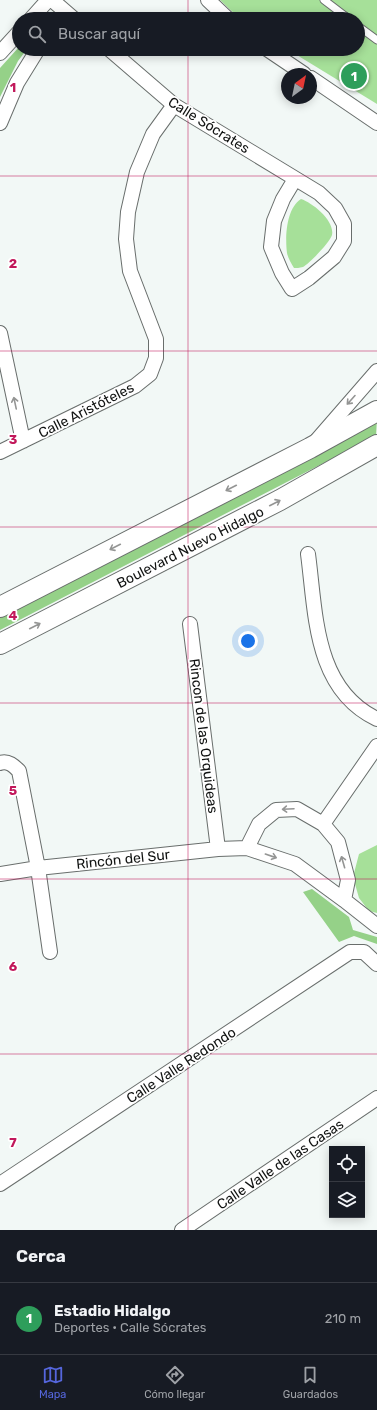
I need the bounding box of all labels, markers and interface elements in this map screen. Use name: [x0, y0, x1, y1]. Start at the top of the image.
search box: [12, 12, 365, 56]
icon: search: [26, 23, 48, 45]
text: Buscar aquí: [58, 25, 140, 43]
pin: 1: [341, 61, 367, 91]
north arrow: [281, 68, 317, 104]
text: 1: [10, 80, 16, 95]
street label: Calle Sócrates: [165, 94, 253, 157]
text: 2: [9, 256, 17, 271]
street label: Calle Aristóteles: [36, 379, 137, 442]
one-way arrow: [347, 395, 356, 406]
one-way arrow: [11, 397, 19, 410]
text: 3: [9, 432, 18, 447]
one-way arrow: [225, 485, 237, 492]
one-way arrow: [269, 499, 281, 506]
street label: Boulevard Nuevo Hidalgo: [114, 503, 267, 592]
one-way arrow: [110, 544, 122, 552]
text: 4: [9, 608, 18, 623]
one-way arrow: [28, 622, 40, 629]
your location: [238, 631, 258, 651]
street label: Rincon de las Orquideas: [186, 658, 221, 814]
text: 5: [9, 783, 17, 798]
one-way arrow: [282, 806, 295, 813]
street label: Rincón del Sur: [75, 846, 171, 873]
one-way arrow: [264, 853, 277, 860]
one-way arrow: [339, 856, 346, 869]
text: 6: [9, 959, 18, 974]
street label: Calle Valle Redondo: [123, 1024, 239, 1107]
street label: Calle Valle de las Casas: [214, 1116, 347, 1213]
text: 7: [9, 1135, 17, 1150]
map controls: [329, 1146, 365, 1218]
button: locate: [329, 1146, 365, 1182]
button: layers: [329, 1182, 365, 1218]
text: Cerca: [16, 1246, 66, 1266]
text: Estadio Hidalgo: [54, 1302, 171, 1320]
text: 1: [26, 1311, 32, 1326]
text: 210 m: [325, 1311, 361, 1326]
text: Deportes · Calle Sócrates: [54, 1320, 206, 1335]
tab: Mapa: [39, 1364, 66, 1401]
tab: Cómo llegar: [144, 1364, 205, 1401]
tab: Guardados: [283, 1364, 338, 1401]

